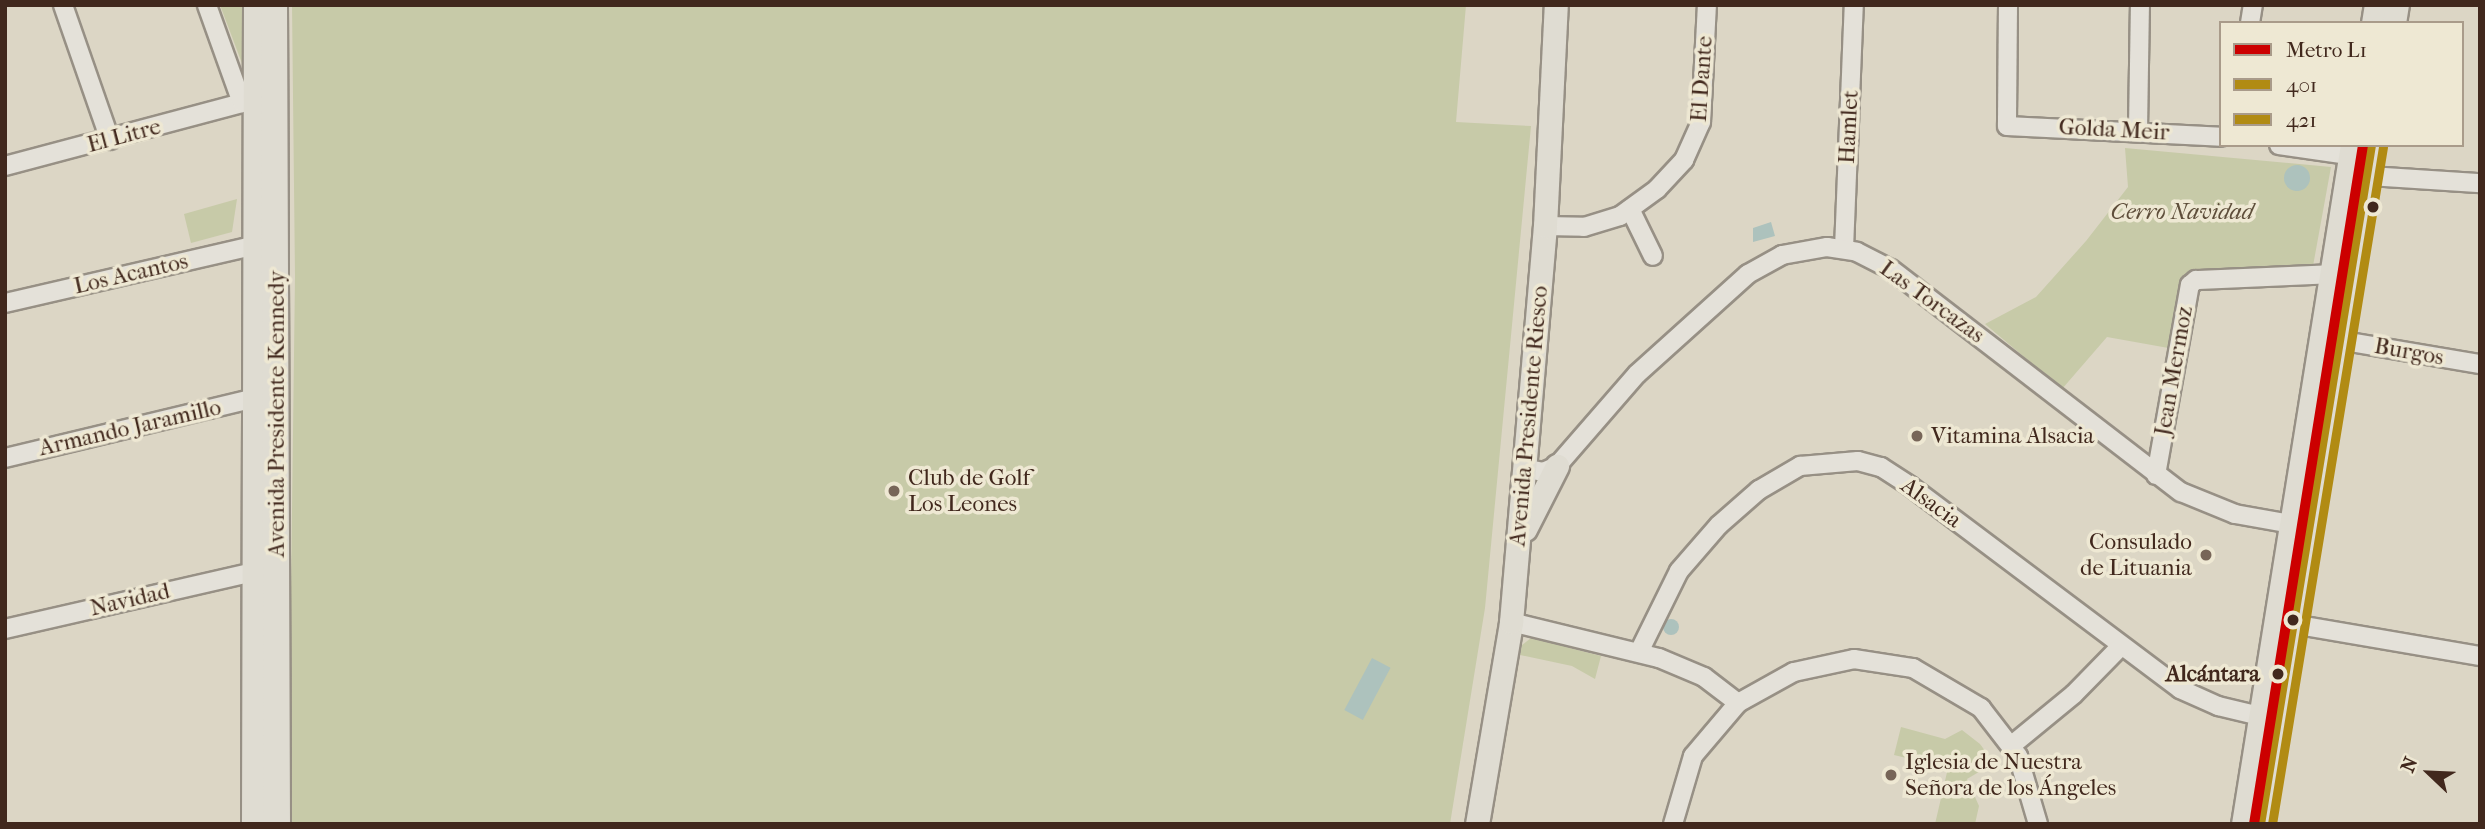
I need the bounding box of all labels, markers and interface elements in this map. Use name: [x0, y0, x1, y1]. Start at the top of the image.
legend: [2219, 21, 2464, 147]
street label: El Dante: [1685, 35, 1719, 123]
text: Metro L1: [2286, 38, 2367, 62]
text: 401: [2286, 73, 2317, 97]
street label: Hamlet: [1833, 89, 1865, 165]
text: 421: [2286, 108, 2317, 132]
street label: El Litre: [84, 113, 164, 159]
street label: Golda Meir: [2058, 113, 2170, 147]
park label: Cerro Navidad: [2110, 198, 2254, 226]
unlabelled marker: [2366, 200, 2380, 214]
street label: Los Acantos: [71, 247, 191, 301]
street label: Las Torcazas: [1874, 255, 1990, 349]
street label: Avenida Presidente Kennedy: [263, 271, 291, 557]
street label: Avenida Presidente Riesco: [1504, 285, 1554, 547]
street label: Jean Mermoz: [2149, 304, 2199, 438]
street label: Burgos: [2372, 332, 2446, 372]
street label: Armando Jaramillo: [36, 394, 224, 462]
place label: Vitamina Alsacia: [1931, 422, 2094, 450]
marker: Vitamina Alsacia: [1909, 428, 1925, 444]
place label: Club de Golf Los Leones: [908, 464, 1030, 518]
street label: Alsacia: [1895, 472, 1967, 534]
marker: Club de Golf Los Leones: [886, 483, 902, 499]
place label: Consulado de Lituania: [2080, 528, 2192, 582]
marker: Consulado de Lituania: [2198, 547, 2214, 563]
street label: Navidad: [87, 577, 173, 623]
unlabelled marker: [2286, 613, 2300, 627]
place label: Alcántara: [2166, 660, 2260, 688]
marker: Alcántara: [2267, 663, 2289, 685]
north arrow: [2394, 738, 2464, 808]
place label: Iglesia de Nuestra Señora de los Ángeles: [1905, 748, 2116, 802]
text: N: [2397, 754, 2423, 776]
marker: Iglesia de Nuestra Señora de los Ángeles: [1883, 767, 1899, 783]

